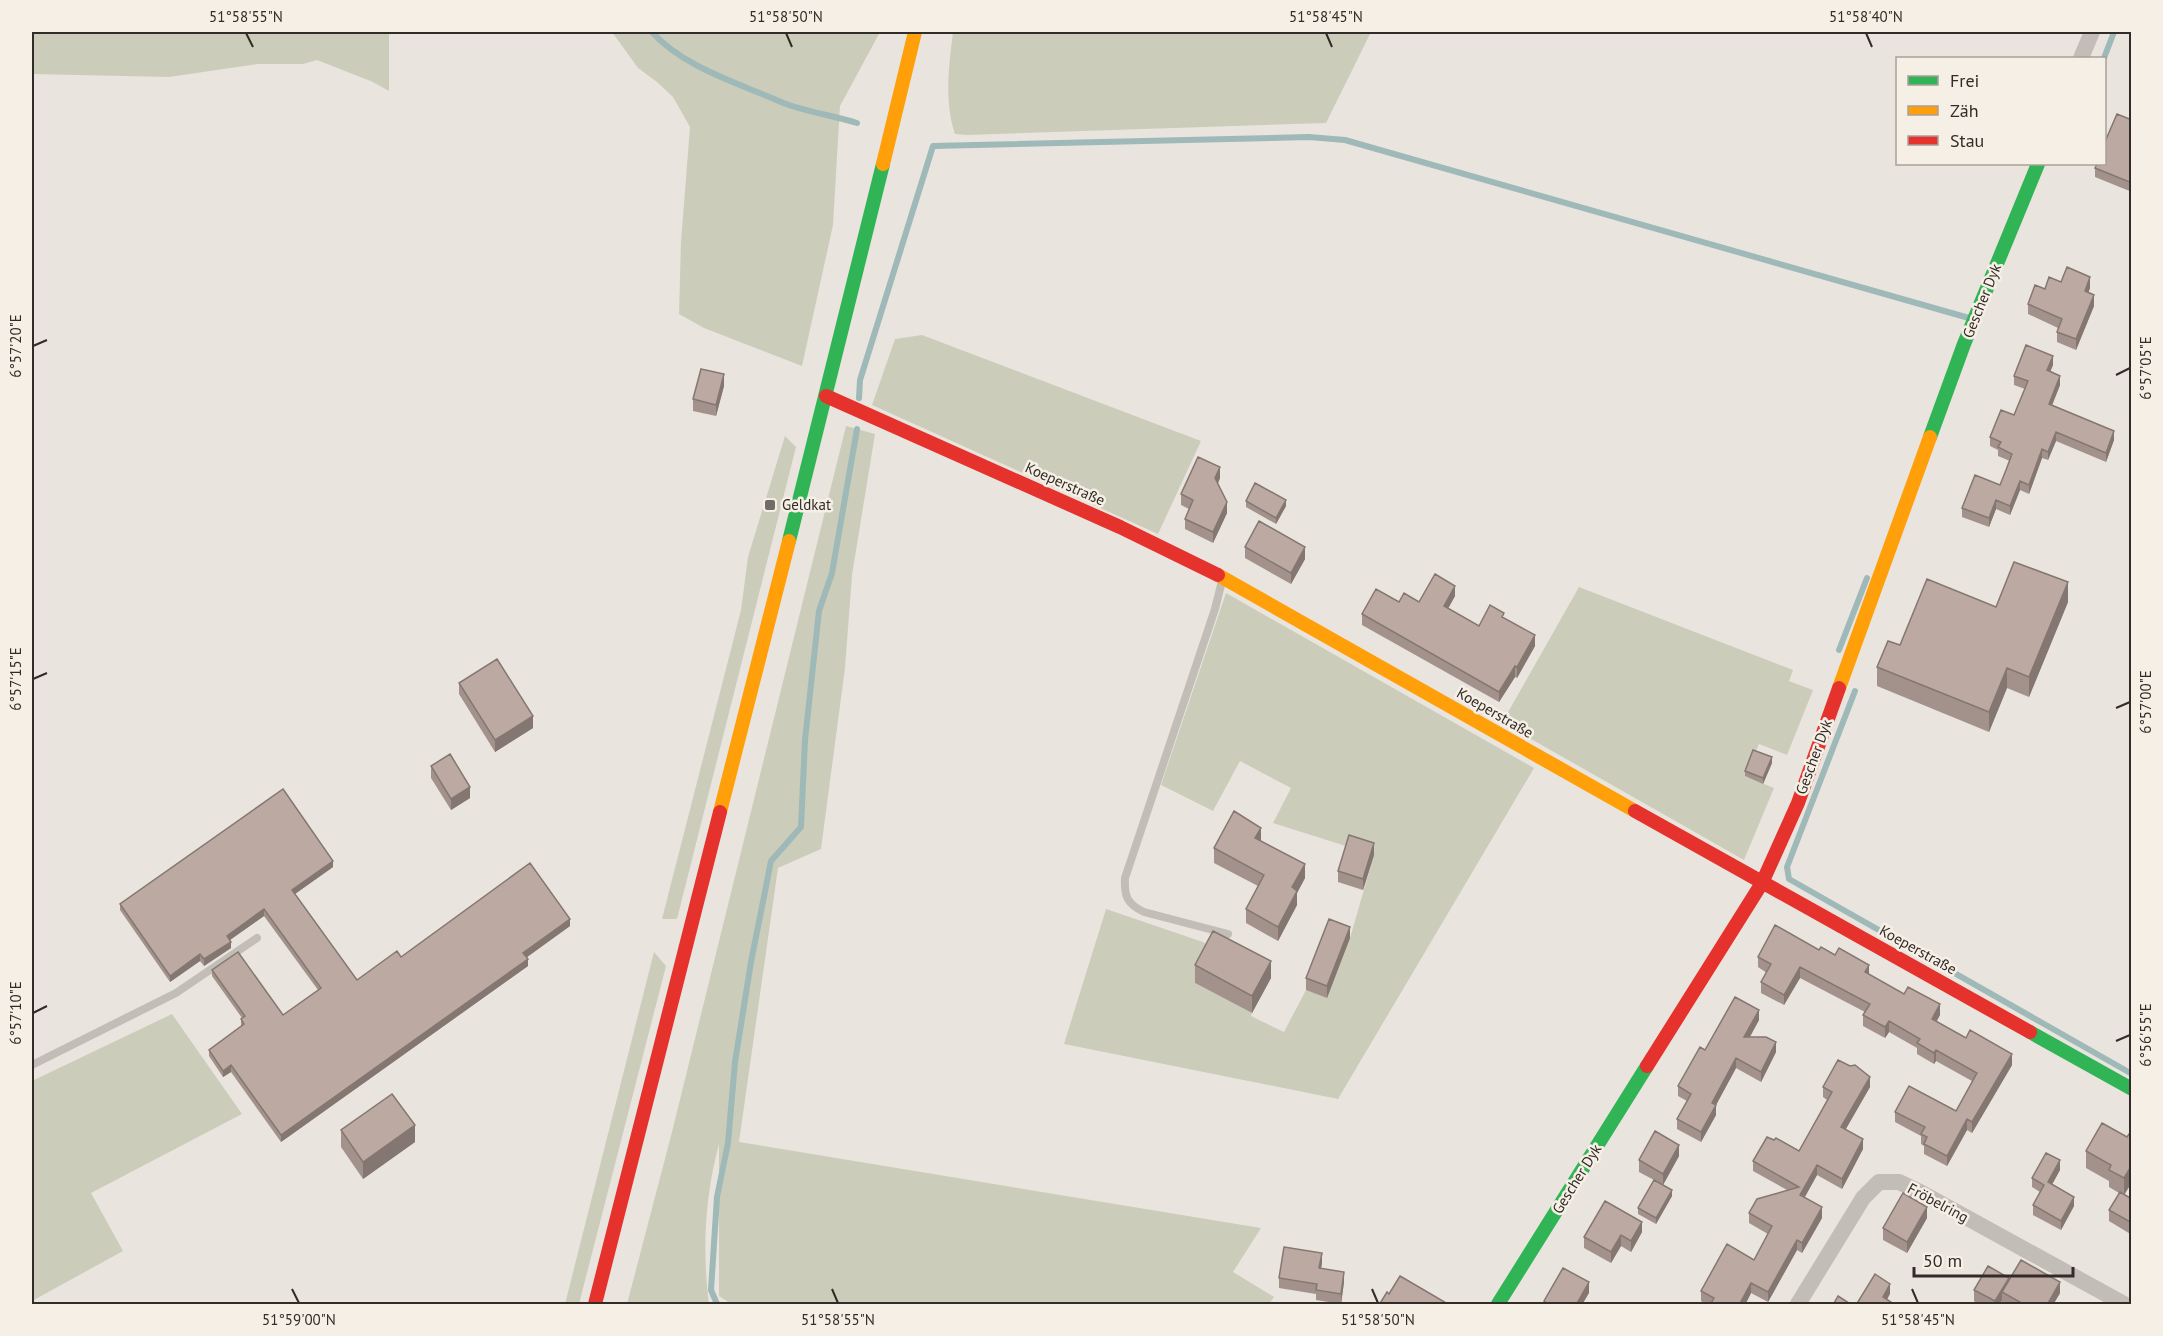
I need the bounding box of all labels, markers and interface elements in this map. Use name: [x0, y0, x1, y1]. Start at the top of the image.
text: 51°58'55"N: [209, 7, 283, 26]
text: 51°58'50"N: [749, 7, 823, 26]
text: 51°58'45"N: [1289, 7, 1363, 26]
text: 51°58'40"N: [1829, 7, 1903, 26]
legend: [1896, 57, 2106, 165]
text: Frei: [1950, 69, 1979, 92]
text: Zäh: [1950, 99, 1979, 122]
text: Stau: [1950, 129, 1984, 152]
street label: Gescher Dyk: [1958, 260, 2005, 341]
text: 6°57'20"E: [6, 314, 25, 378]
text: 6°57'05"E: [2136, 336, 2155, 400]
street label: Koeperstraße: [1022, 458, 1108, 510]
place label: Geldkat: [782, 495, 831, 514]
marker: Geldkat: [763, 498, 777, 512]
text: 6°57'15"E: [6, 647, 25, 711]
text: 6°57'00"E: [2136, 670, 2155, 734]
street label: Koeperstraße: [1454, 683, 1537, 742]
street label: Gescher Dyk: [1791, 716, 1836, 797]
street label: Koeperstraße: [1876, 921, 1960, 979]
text: 6°57'10"E: [6, 981, 25, 1045]
text: 6°56'55"E: [2136, 1003, 2155, 1067]
street label: Gescher Dyk: [1548, 1140, 1606, 1217]
street label: Fröbelring: [1904, 1179, 1972, 1227]
scale bar: [1914, 1240, 2073, 1278]
text: 50 m: [1923, 1249, 1962, 1272]
text: 51°59'00"N: [262, 1310, 336, 1329]
text: 51°58'55"N: [801, 1310, 875, 1329]
text: 51°58'50"N: [1341, 1310, 1415, 1329]
text: 51°58'45"N: [1881, 1310, 1955, 1329]

